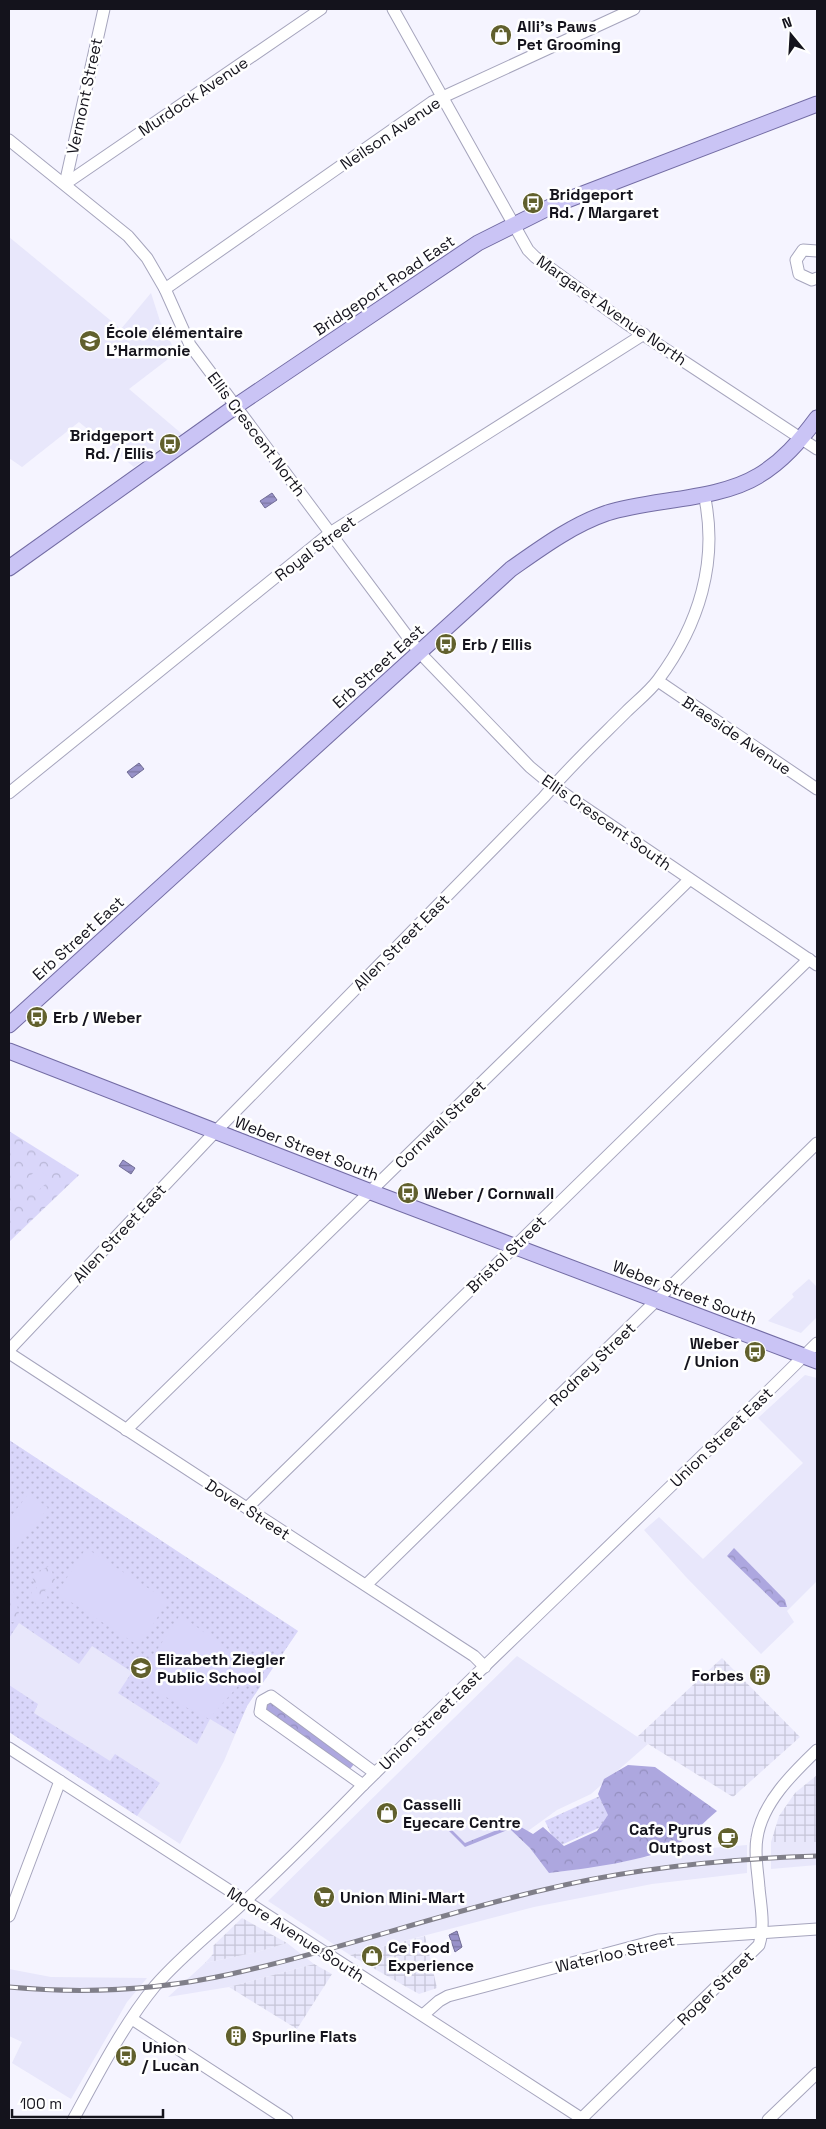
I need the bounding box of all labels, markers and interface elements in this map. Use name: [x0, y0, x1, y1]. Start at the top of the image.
north arrow: [766, 10, 816, 60]
text: N: [780, 13, 794, 33]
place label: Alli’s Paws Pet Grooming: [517, 16, 621, 55]
shop icon: Alli’s Paws Pet Grooming: [489, 23, 513, 47]
street label: Vermont Street: [62, 36, 107, 156]
street label: Murdock Avenue: [134, 52, 252, 141]
street label: Neilson Avenue: [336, 92, 444, 175]
place label: Bridgeport Rd. / Margaret: [549, 184, 659, 223]
bus stop icon: Bridgeport Rd. / Margaret: [521, 191, 545, 215]
street label: Bridgeport Road East: [310, 230, 459, 340]
street label: Margaret Avenue North: [532, 251, 691, 370]
place label: École élémentaire L'Harmonie: [106, 322, 243, 361]
school or university icon: École élémentaire L'Harmonie: [78, 329, 102, 353]
street label: Ellis Crescent North: [203, 368, 310, 501]
place label: Bridgeport Rd. / Ellis: [70, 425, 154, 464]
bus stop icon: Bridgeport Rd. / Ellis: [158, 432, 182, 456]
street label: Royal Street: [271, 511, 360, 586]
street label: Erb Street East: [328, 620, 429, 713]
bus stop icon: Erb / Ellis: [434, 632, 458, 656]
place label: Erb / Ellis: [462, 634, 532, 655]
street label: Braeside Avenue: [678, 691, 795, 780]
street label: Ellis Crescent South: [538, 770, 676, 875]
street label: Allen Street East: [349, 890, 454, 995]
street label: Erb Street East: [28, 892, 129, 985]
bus stop icon: Erb / Weber: [25, 1005, 49, 1029]
place label: Erb / Weber: [53, 1007, 142, 1028]
street label: Cornwall Street: [390, 1076, 490, 1173]
street label: Weber Street South: [232, 1111, 382, 1186]
street label: Allen Street East: [68, 1179, 171, 1287]
bus stop icon: Weber / Cornwall: [396, 1181, 420, 1205]
place label: Weber / Cornwall: [424, 1183, 554, 1204]
street label: Bristol Street: [462, 1211, 551, 1298]
street label: Weber Street South: [610, 1255, 760, 1330]
street label: Rodney Street: [545, 1318, 640, 1411]
place label: Weber / Union: [683, 1333, 739, 1372]
bus stop icon: Weber / Union: [743, 1340, 767, 1364]
street label: Union Street East: [666, 1383, 777, 1492]
street label: Dover Street: [201, 1474, 294, 1545]
place label: Elizabeth Ziegler Public School: [157, 1649, 285, 1688]
school or university icon: Elizabeth Ziegler Public School: [129, 1656, 153, 1680]
building icon: Forbes: [748, 1663, 772, 1687]
place label: Forbes: [692, 1665, 744, 1686]
street label: Union Street East: [375, 1666, 486, 1775]
place label: Casselli Eyecare Centre: [403, 1794, 521, 1833]
shop icon: Casselli Eyecare Centre: [375, 1801, 399, 1825]
place label: Cafe Pyrus Outpost: [629, 1819, 712, 1858]
cafe icon: Cafe Pyrus Outpost: [716, 1826, 740, 1850]
street label: Moore Avenue South: [223, 1882, 369, 1987]
supermarket icon: Union Mini-Mart: [312, 1885, 336, 1909]
place label: Union Mini-Mart: [340, 1887, 465, 1908]
street label: Waterloo Street: [553, 1930, 677, 1977]
place label: Ce Food Experience: [388, 1937, 474, 1976]
shop icon: Ce Food Experience: [360, 1944, 384, 1968]
street label: Roger Street: [673, 1947, 758, 2030]
building icon: Spurline Flats: [224, 2024, 248, 2048]
place label: Spurline Flats: [252, 2026, 357, 2047]
place label: Union / Lucan: [141, 2037, 199, 2076]
bus stop icon: Union / Lucan: [114, 2044, 138, 2068]
scale bar: [12, 2086, 164, 2118]
text: 100 m: [20, 2094, 62, 2113]

